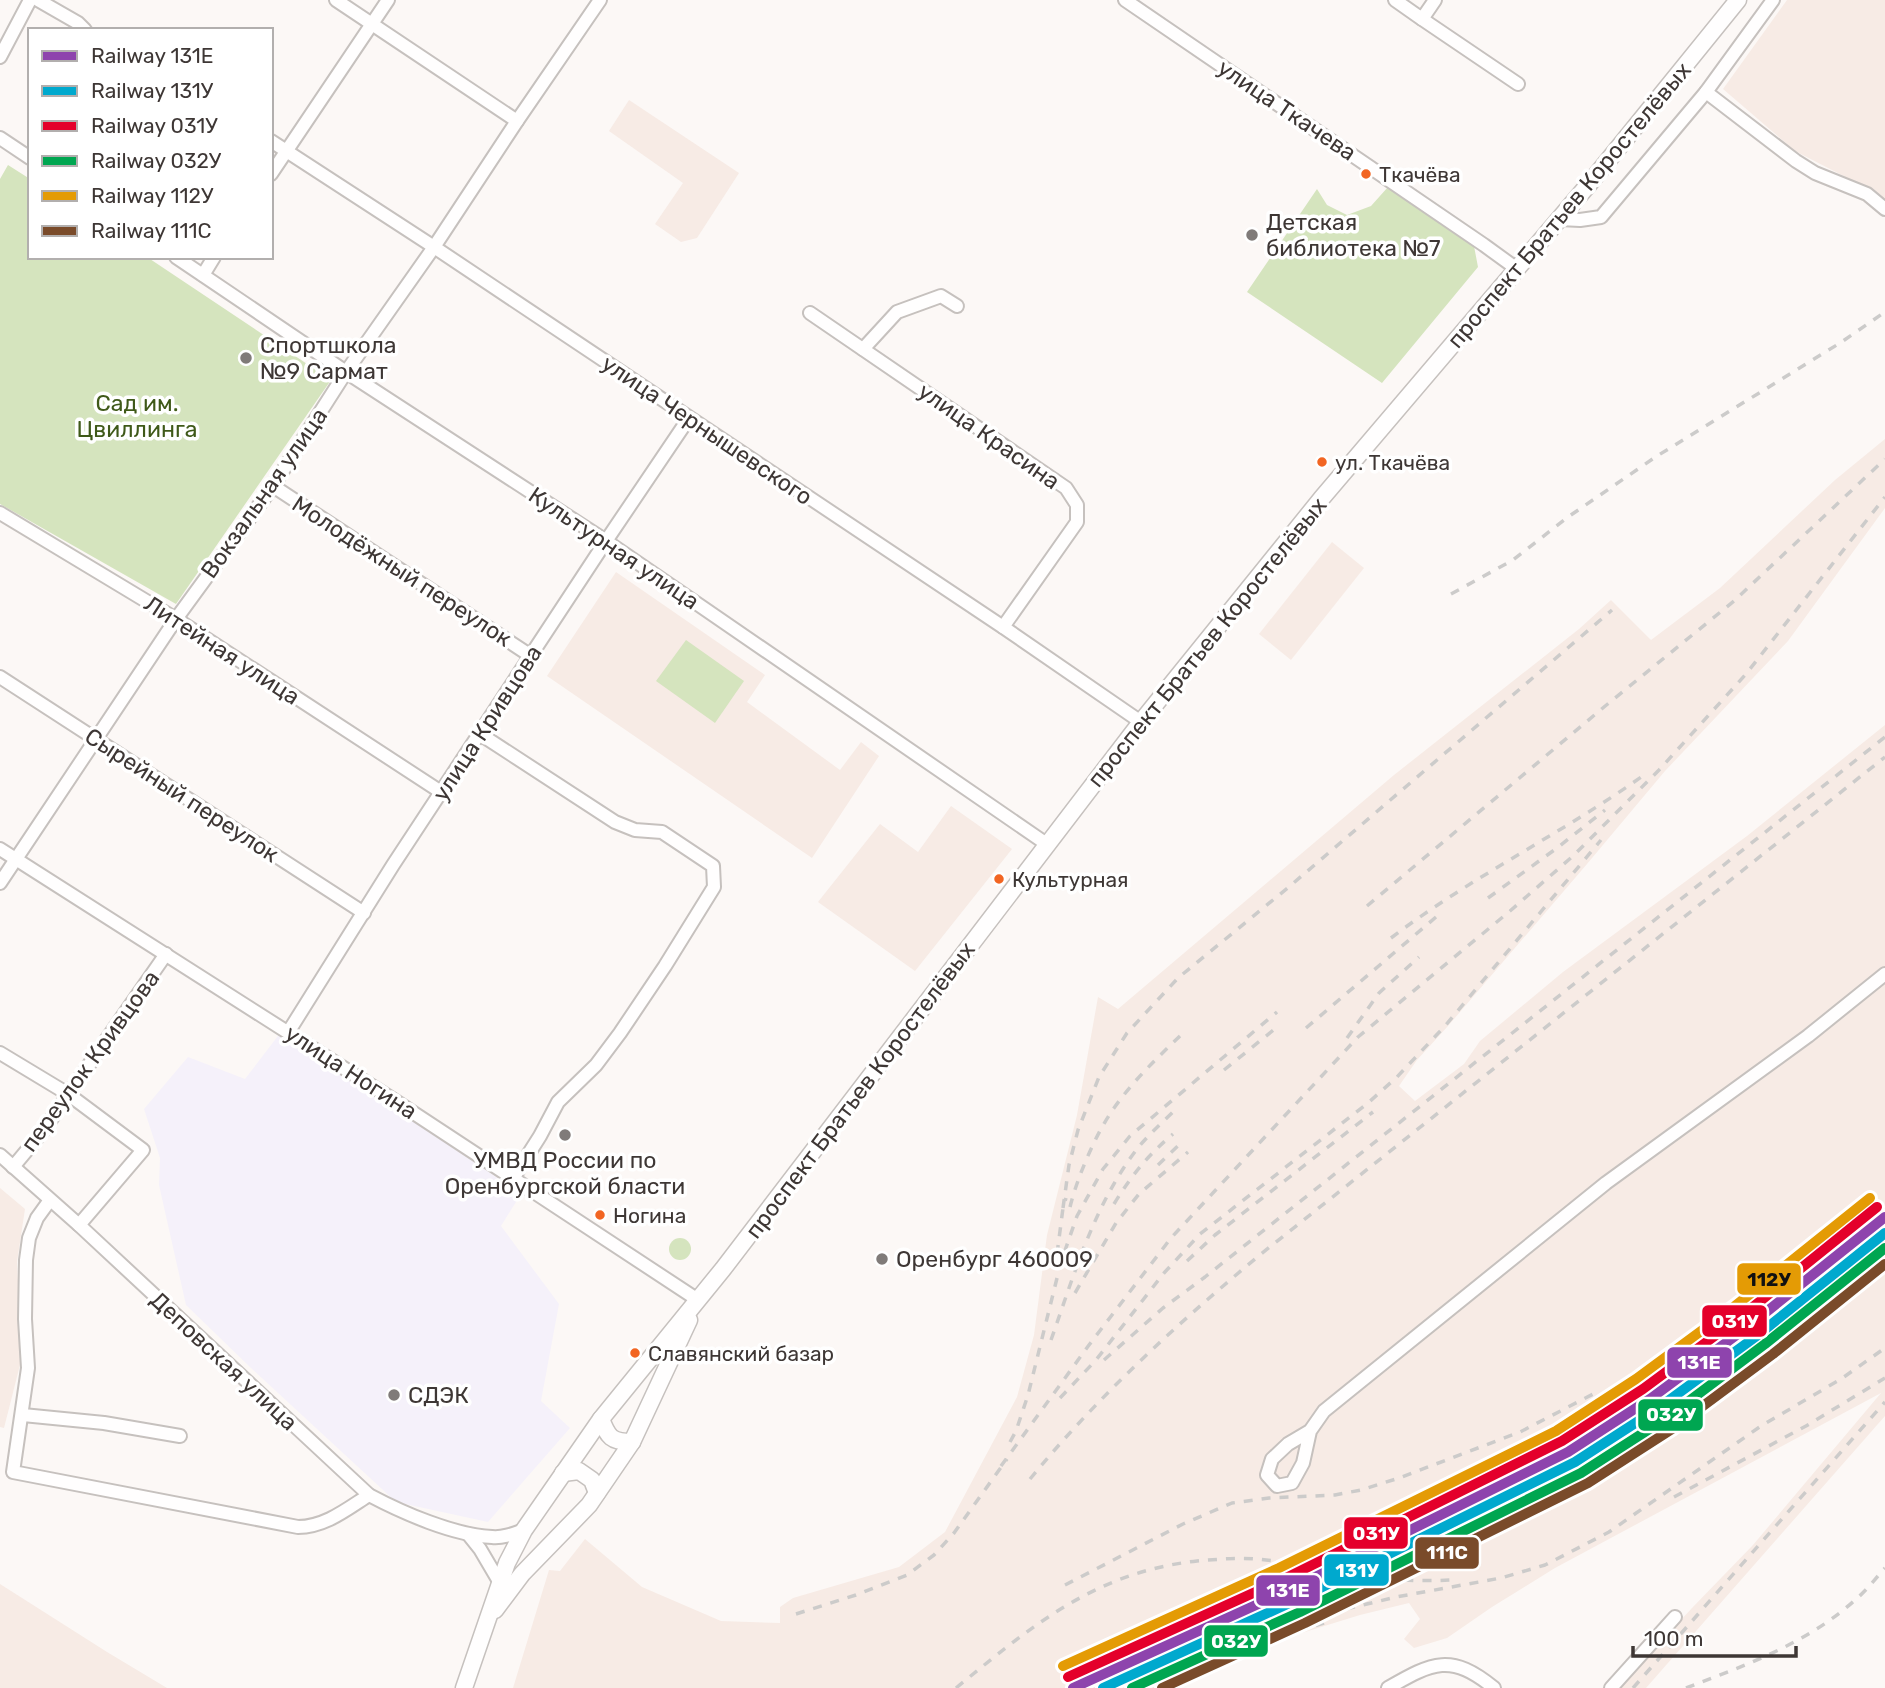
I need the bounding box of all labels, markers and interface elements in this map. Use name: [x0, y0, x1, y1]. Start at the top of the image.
legend: [28, 28, 273, 259]
text: Railway 131Е: [91, 43, 214, 68]
street label: улица Ткачева: [1212, 53, 1362, 167]
street label: проспект Братьев Коростелёвых: [1441, 56, 1697, 354]
text: Railway 131У: [91, 78, 214, 103]
text: Railway 031У: [91, 113, 218, 138]
text: Railway 032У: [91, 148, 222, 173]
place label: Ткачёва: [1379, 162, 1461, 187]
marker: Ткачёва: [1359, 167, 1373, 181]
text: Railway 112У: [91, 183, 214, 208]
place label: Детская библиотека №7: [1266, 208, 1441, 262]
text: Railway 111С: [91, 218, 212, 243]
marker: Детская библиотека №7: [1244, 227, 1260, 243]
place label: Спортшкола №9 Сармат: [260, 331, 397, 385]
street label: улица Чернышевского: [596, 349, 818, 511]
marker: Спортшкола №9 Сармат: [238, 350, 254, 366]
street label: улица Красина: [913, 377, 1065, 495]
park label: Сад им. Цвиллинга: [76, 389, 198, 443]
street label: Вокзальная улица: [195, 403, 333, 583]
place label: ул. Ткачёва: [1335, 450, 1450, 475]
marker: ул. Ткачёва: [1315, 455, 1329, 469]
street label: Культурная улица: [524, 481, 704, 615]
street label: Молодёжный переулок: [287, 489, 517, 653]
street label: проспект Братьев Коростелёвых: [1081, 492, 1333, 792]
street label: Литейная улица: [139, 589, 305, 711]
street label: улица Кривцова: [426, 640, 548, 806]
street label: Сырейный переулок: [80, 722, 284, 868]
place label: Культурная: [1012, 867, 1129, 892]
marker: Культурная: [992, 872, 1006, 886]
street label: проспект Братьев Коростелёвых: [739, 936, 981, 1244]
street label: переулок Кривцова: [15, 965, 165, 1157]
street label: улица Ногина: [280, 1019, 422, 1125]
marker: УМВД России по Оренбургской бласти: [557, 1127, 573, 1143]
place label: УМВД России по Оренбургской бласти: [445, 1146, 685, 1200]
place label: Ногина: [613, 1203, 686, 1228]
marker: Ногина: [593, 1208, 607, 1222]
place label: Оренбург 460009: [896, 1245, 1093, 1273]
marker: Оренбург 460009: [874, 1251, 890, 1267]
line badge: 112У: [1736, 1262, 1802, 1296]
text: 112У: [1747, 1268, 1791, 1291]
street label: Деповская улица: [145, 1286, 303, 1436]
line badge: 031У: [1701, 1304, 1768, 1338]
text: 031У: [1712, 1310, 1759, 1333]
place label: Славянский базар: [648, 1341, 834, 1366]
marker: Славянский базар: [628, 1346, 642, 1360]
line badge: 131Е: [1666, 1346, 1733, 1379]
text: 131Е: [1677, 1351, 1721, 1374]
place label: СДЭК: [408, 1381, 469, 1409]
marker: СДЭК: [386, 1387, 402, 1403]
line badge: 032У: [1637, 1398, 1704, 1432]
text: 032У: [1646, 1403, 1697, 1426]
line badge: 031У: [1343, 1516, 1409, 1550]
text: 031У: [1353, 1522, 1400, 1545]
line badge: 111С: [1414, 1536, 1480, 1570]
text: 111С: [1426, 1541, 1468, 1564]
line badge: 131У: [1323, 1553, 1390, 1587]
text: 131У: [1335, 1559, 1379, 1582]
line badge: 131Е: [1255, 1574, 1321, 1607]
text: 131Е: [1266, 1579, 1310, 1602]
scale bar: [1633, 1614, 1796, 1658]
line badge: 032У: [1203, 1624, 1269, 1658]
text: 100 m: [1644, 1626, 1703, 1651]
text: 032У: [1211, 1630, 1262, 1653]

